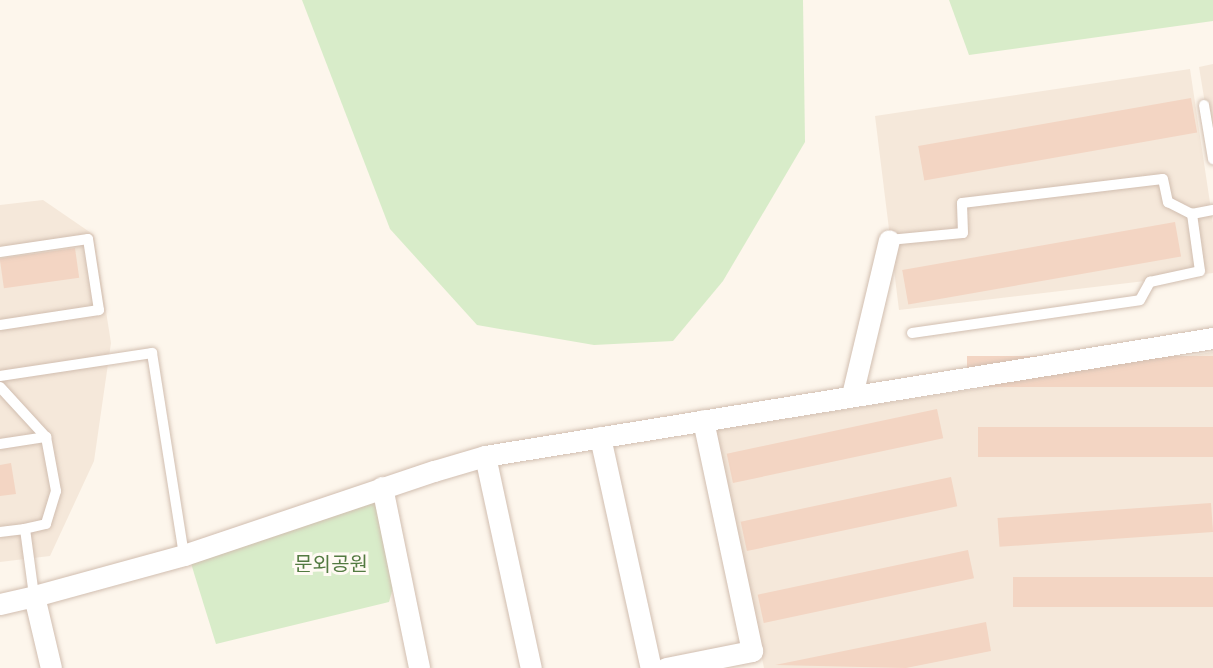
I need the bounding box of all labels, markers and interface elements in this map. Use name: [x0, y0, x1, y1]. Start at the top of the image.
park label: 문외공원: [294, 553, 368, 577]

